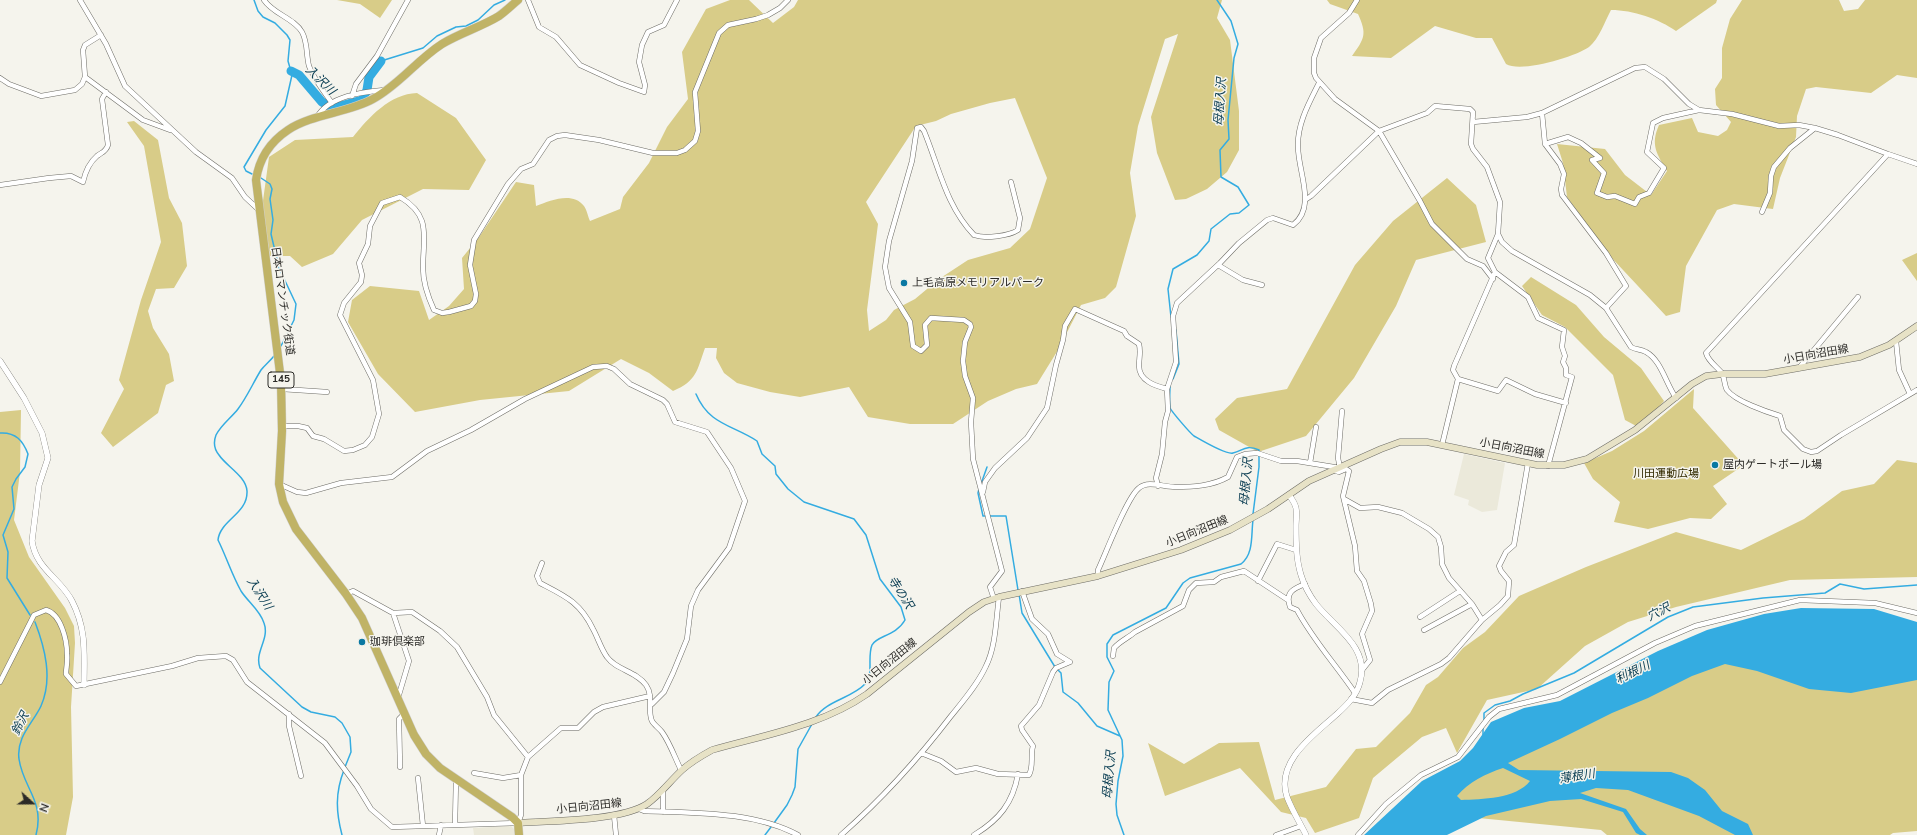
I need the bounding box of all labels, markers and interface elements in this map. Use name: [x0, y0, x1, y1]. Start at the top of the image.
water label: 入沢川: [302, 63, 338, 99]
water label: 母根入沢: [1212, 78, 1230, 126]
street label: 日本ロマンチック街道: [268, 246, 296, 356]
place label: 上毛高原メモリアルパーク: [912, 276, 1044, 290]
marker: 上毛高原メモリアルパーク: [899, 278, 909, 288]
street label: 小日向沼田線: [1782, 343, 1850, 367]
road number: 145: [268, 372, 294, 388]
street label: 小日向沼田線: [1478, 436, 1546, 462]
water label: 母根入沢: [1238, 457, 1256, 507]
place label: 屋内ゲートボール場: [1723, 458, 1822, 472]
marker: 屋内ゲートボール場: [1710, 460, 1720, 470]
park label: 川田運動広場: [1633, 467, 1699, 481]
street label: 小日向沼田線: [1164, 514, 1230, 550]
water label: 寺の沢: [884, 574, 916, 612]
water label: 入沢川: [243, 575, 275, 613]
water label: 穴沢: [1645, 601, 1673, 625]
place label: 珈琲倶楽部: [370, 635, 425, 649]
street label: 小日向沼田線: [860, 636, 920, 688]
marker: 珈琲倶楽部: [357, 637, 367, 647]
water label: 利根川: [1614, 659, 1652, 687]
water label: 鈴沢: [9, 710, 33, 738]
water label: 母根入沢: [1101, 750, 1119, 800]
water label: 薄根川: [1558, 767, 1596, 787]
north arrow: [12, 783, 52, 823]
street label: 小日向沼田線: [555, 797, 623, 817]
text: N: [35, 801, 52, 814]

